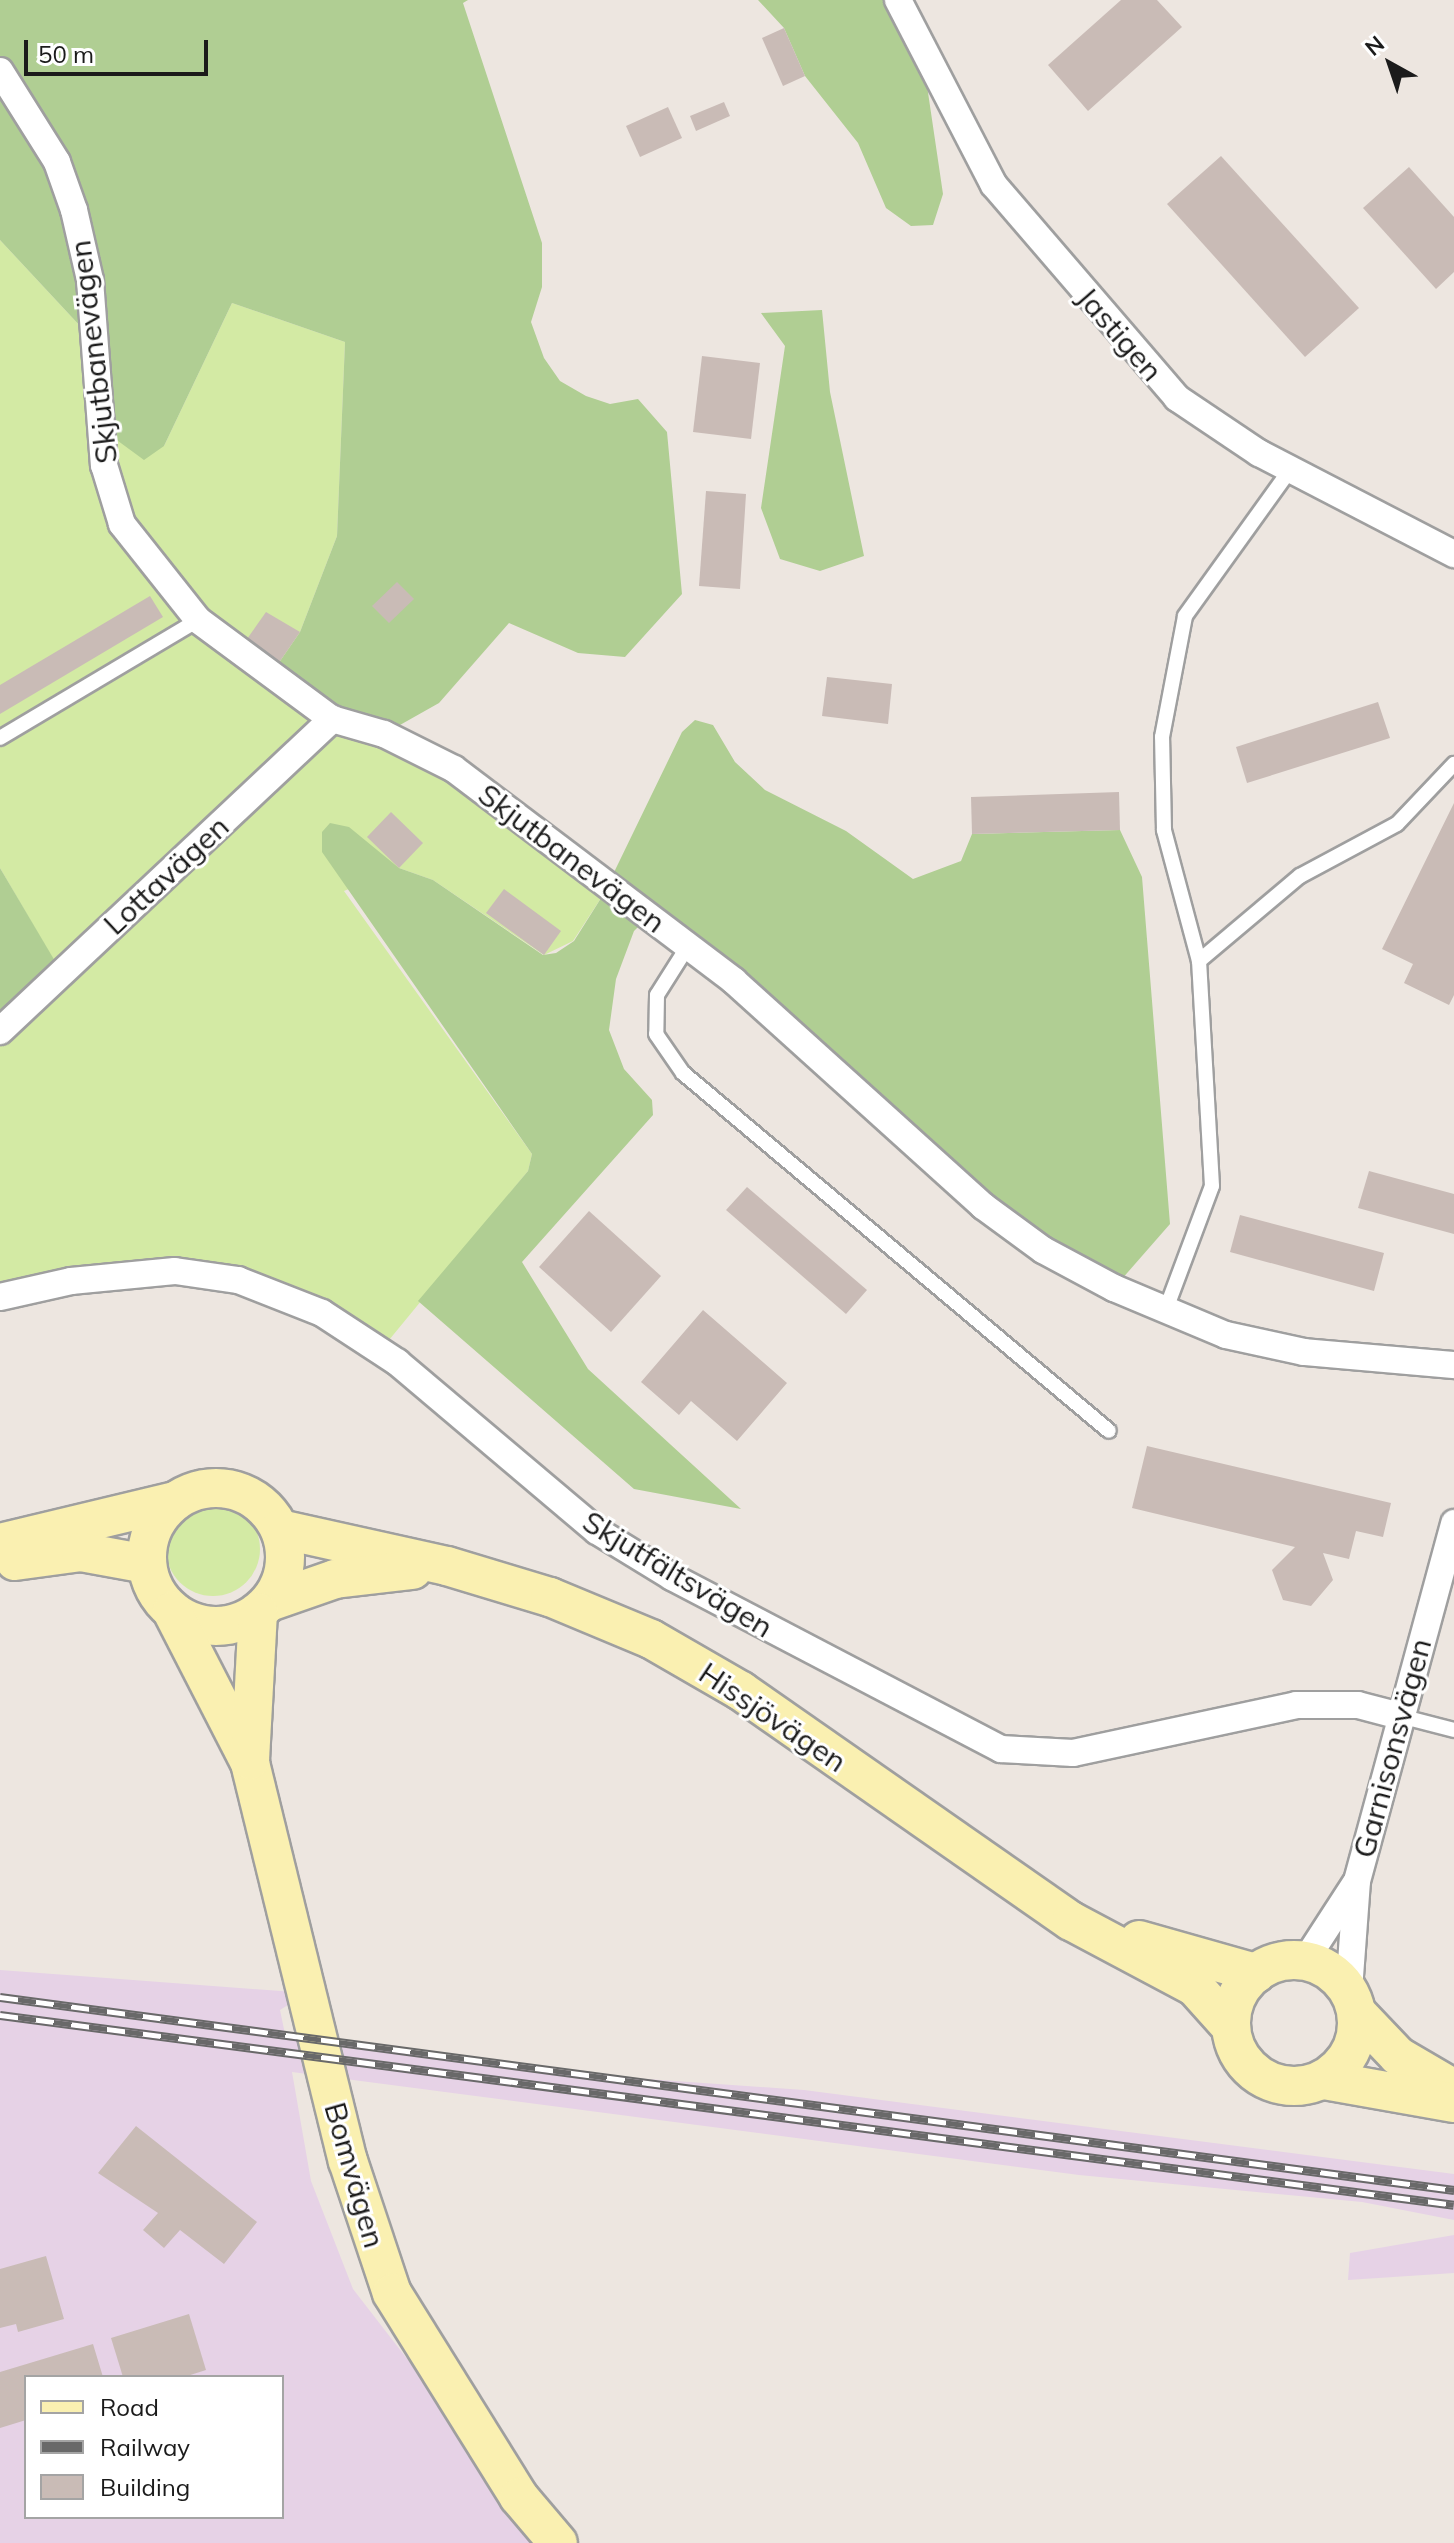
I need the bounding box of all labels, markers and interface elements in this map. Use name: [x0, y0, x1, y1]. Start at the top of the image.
scale bar: [28, 24, 212, 74]
north arrow: [1350, 24, 1430, 104]
text: N: [1359, 30, 1390, 62]
text: 50 m: [38, 39, 94, 69]
street label: Skjutbanevägen: [61, 238, 125, 466]
street label: Jastigen: [1070, 280, 1170, 388]
street label: Skjutbanevägen: [471, 776, 673, 940]
street label: Lottavägen: [96, 808, 236, 942]
street label: Skjutfältsvägen: [576, 1503, 780, 1645]
street label: Garnisonsvägen: [1345, 1634, 1439, 1862]
street label: Hissjövägen: [693, 1655, 853, 1779]
street label: Bomvägen: [317, 2098, 393, 2252]
legend: [24, 2375, 284, 2519]
text: Road: [100, 2392, 159, 2422]
text: Railway: [100, 2432, 190, 2462]
text: Building: [100, 2472, 190, 2502]

